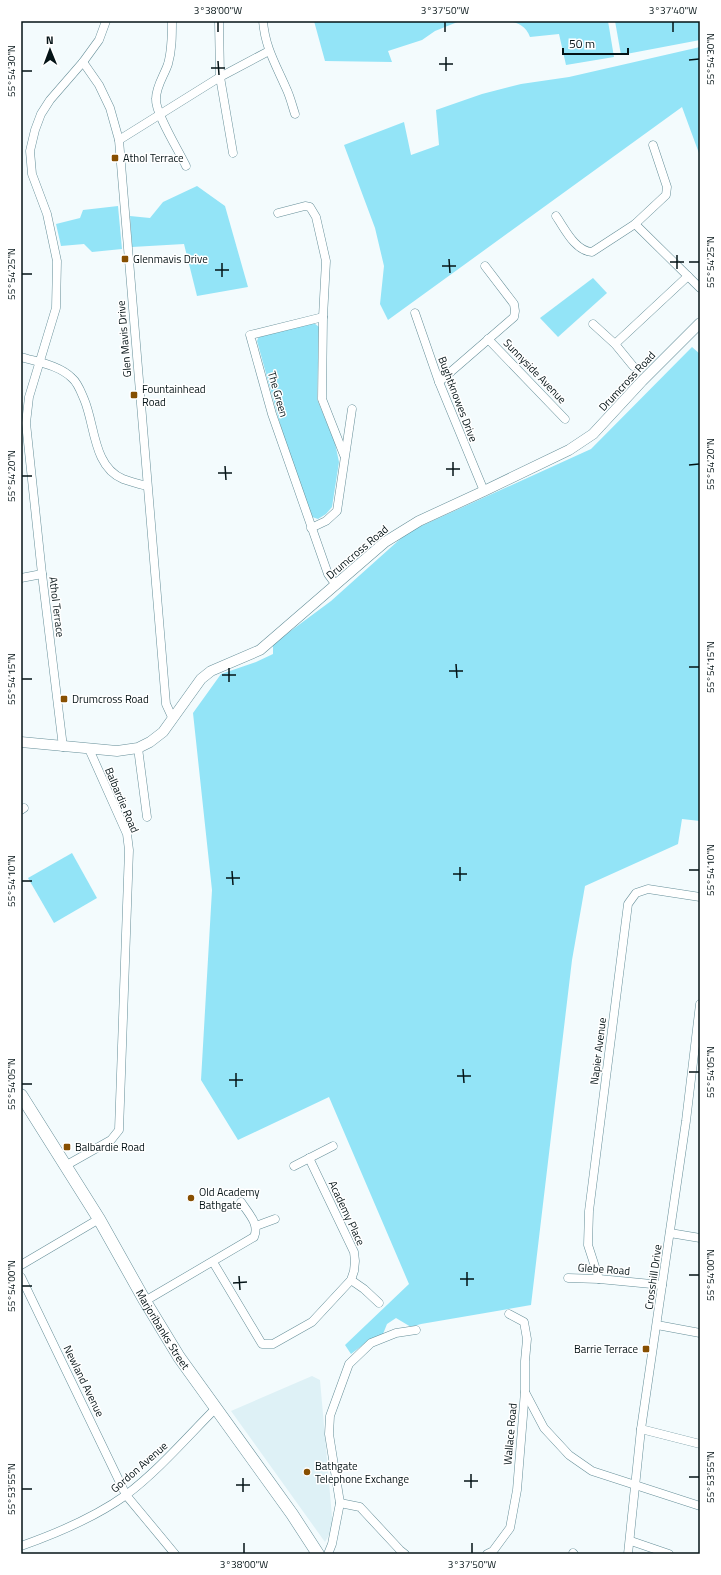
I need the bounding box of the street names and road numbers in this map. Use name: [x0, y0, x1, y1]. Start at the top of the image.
street label: Glen Mavis Drive: [113, 299, 135, 378]
street label: Sunnyside Avenue: [500, 335, 570, 407]
street label: Drumcross Road: [595, 347, 659, 415]
street label: Bughtknowes Drive: [434, 354, 482, 444]
street label: The Green: [264, 369, 292, 419]
street label: Drumcross Road: [322, 521, 392, 583]
street label: Athol Terrace: [45, 576, 69, 639]
street label: Balbardie Road: [101, 765, 143, 835]
street label: Napier Avenue: [586, 1016, 610, 1085]
street label: Academy Place: [325, 1178, 369, 1248]
street label: Crosshill Drive: [641, 1243, 666, 1311]
street label: Glebe Road: [577, 1259, 631, 1279]
street label: Marjoribanks Street: [132, 1286, 194, 1373]
street label: Newland Avenue: [60, 1342, 108, 1420]
street label: Wallace Road: [499, 1402, 521, 1466]
street label: Gordon Avenue: [107, 1438, 171, 1496]

